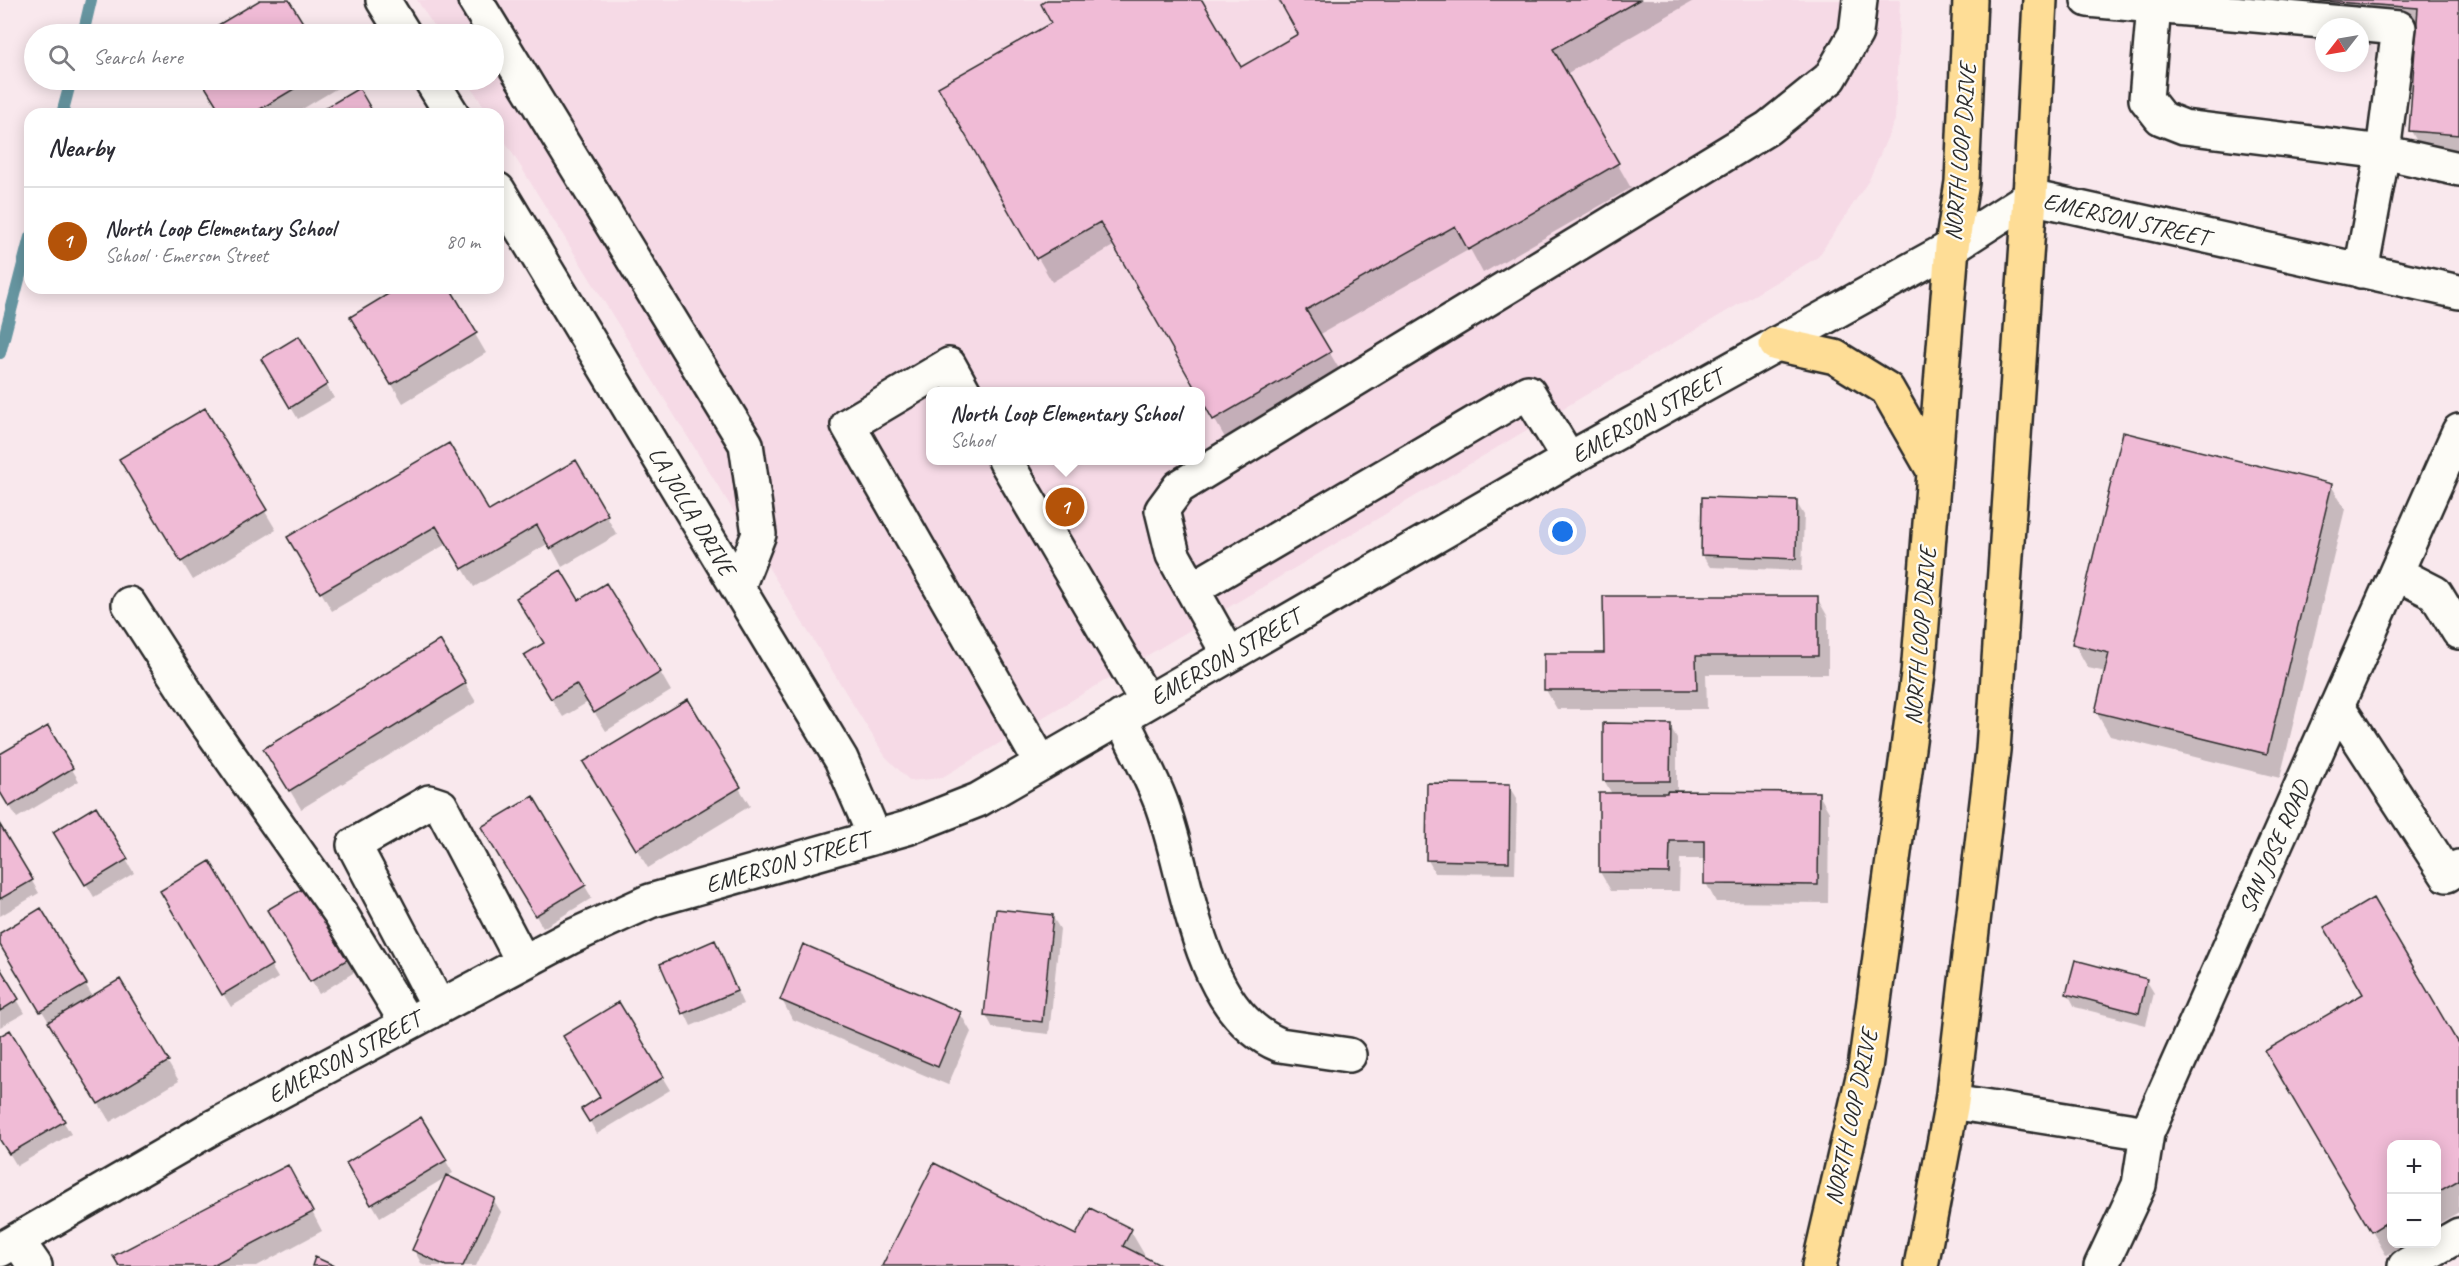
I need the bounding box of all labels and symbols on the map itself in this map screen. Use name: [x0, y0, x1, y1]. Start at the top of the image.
north arrow: [2315, 18, 2369, 72]
street label: NORTH LOOP DRIVE: [1937, 59, 1983, 242]
street label: EMERSON STREET: [2040, 185, 2217, 254]
street label: EMERSON STREET: [1566, 359, 1733, 470]
street label: LA JOLLA DRIVE: [642, 441, 744, 583]
pin: 1: [1046, 484, 1084, 530]
your location: [1548, 517, 1577, 546]
street label: NORTH LOOP DRIVE: [1897, 543, 1943, 726]
street label: EMERSON STREET: [1145, 599, 1311, 712]
street label: SAN JOSE ROAD: [2231, 774, 2317, 918]
street label: EMERSON STREET: [702, 823, 878, 900]
street label: EMERSON STREET: [263, 1001, 431, 1110]
street label: NORTH LOOP DRIVE: [1818, 1024, 1885, 1207]

